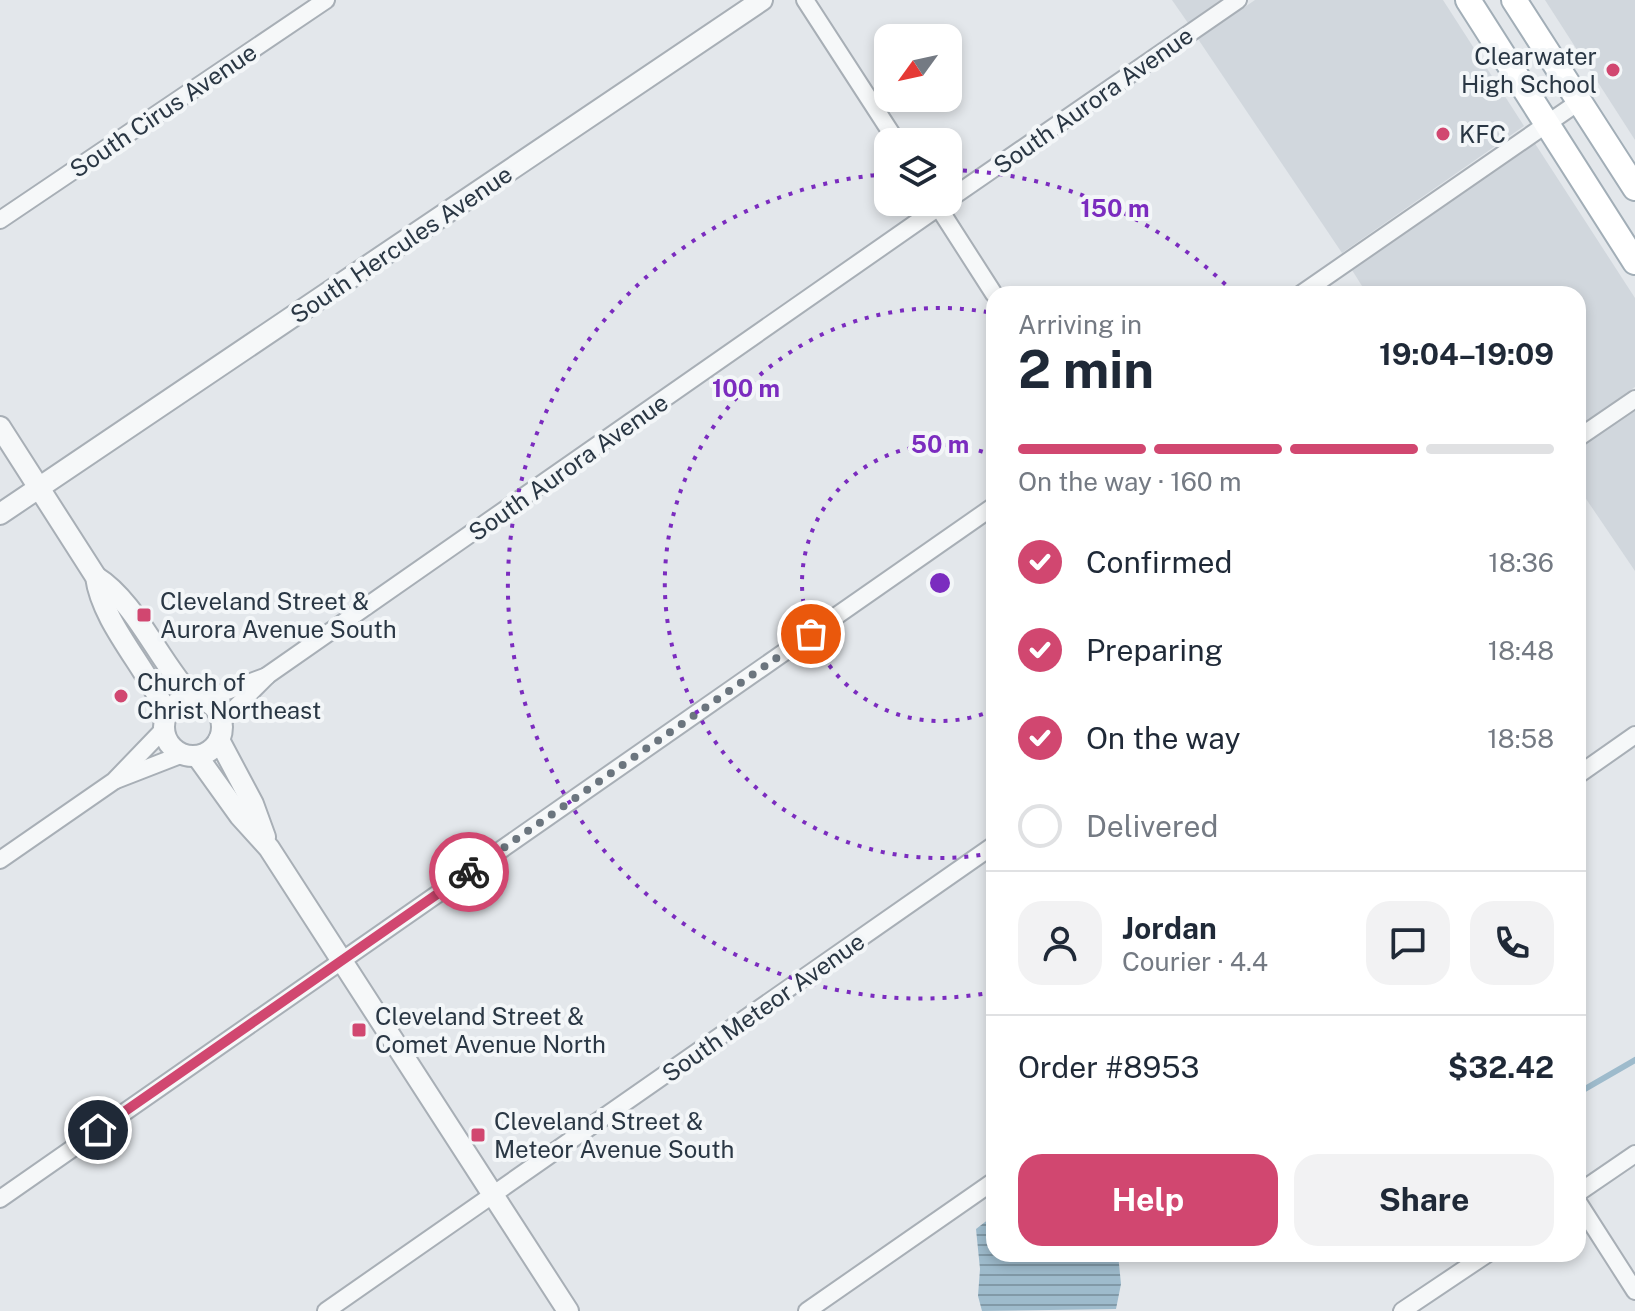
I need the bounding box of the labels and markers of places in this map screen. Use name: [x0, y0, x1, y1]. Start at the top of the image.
place label: Clearwater High School: [1461, 42, 1597, 98]
marker: Clearwater High School: [1604, 61, 1622, 79]
place label: KFC: [1459, 120, 1506, 148]
marker: KFC: [1434, 125, 1452, 143]
centre of rings: [926, 569, 954, 597]
place label: Cleveland Street & Aurora Avenue South: [160, 587, 397, 643]
pin: [777, 600, 845, 668]
marker: Cleveland Street & Aurora Avenue South: [135, 606, 153, 624]
place label: Church of Christ Northeast: [137, 668, 321, 724]
marker: Church of Christ Northeast: [112, 687, 130, 705]
place label: Cleveland Street & Comet Avenue North: [375, 1002, 606, 1058]
marker: Cleveland Street & Comet Avenue North: [350, 1021, 368, 1039]
pin: [64, 1096, 132, 1164]
place label: Cleveland Street & Meteor Avenue South: [494, 1107, 734, 1163]
marker: Cleveland Street & Meteor Avenue South: [469, 1126, 487, 1144]

